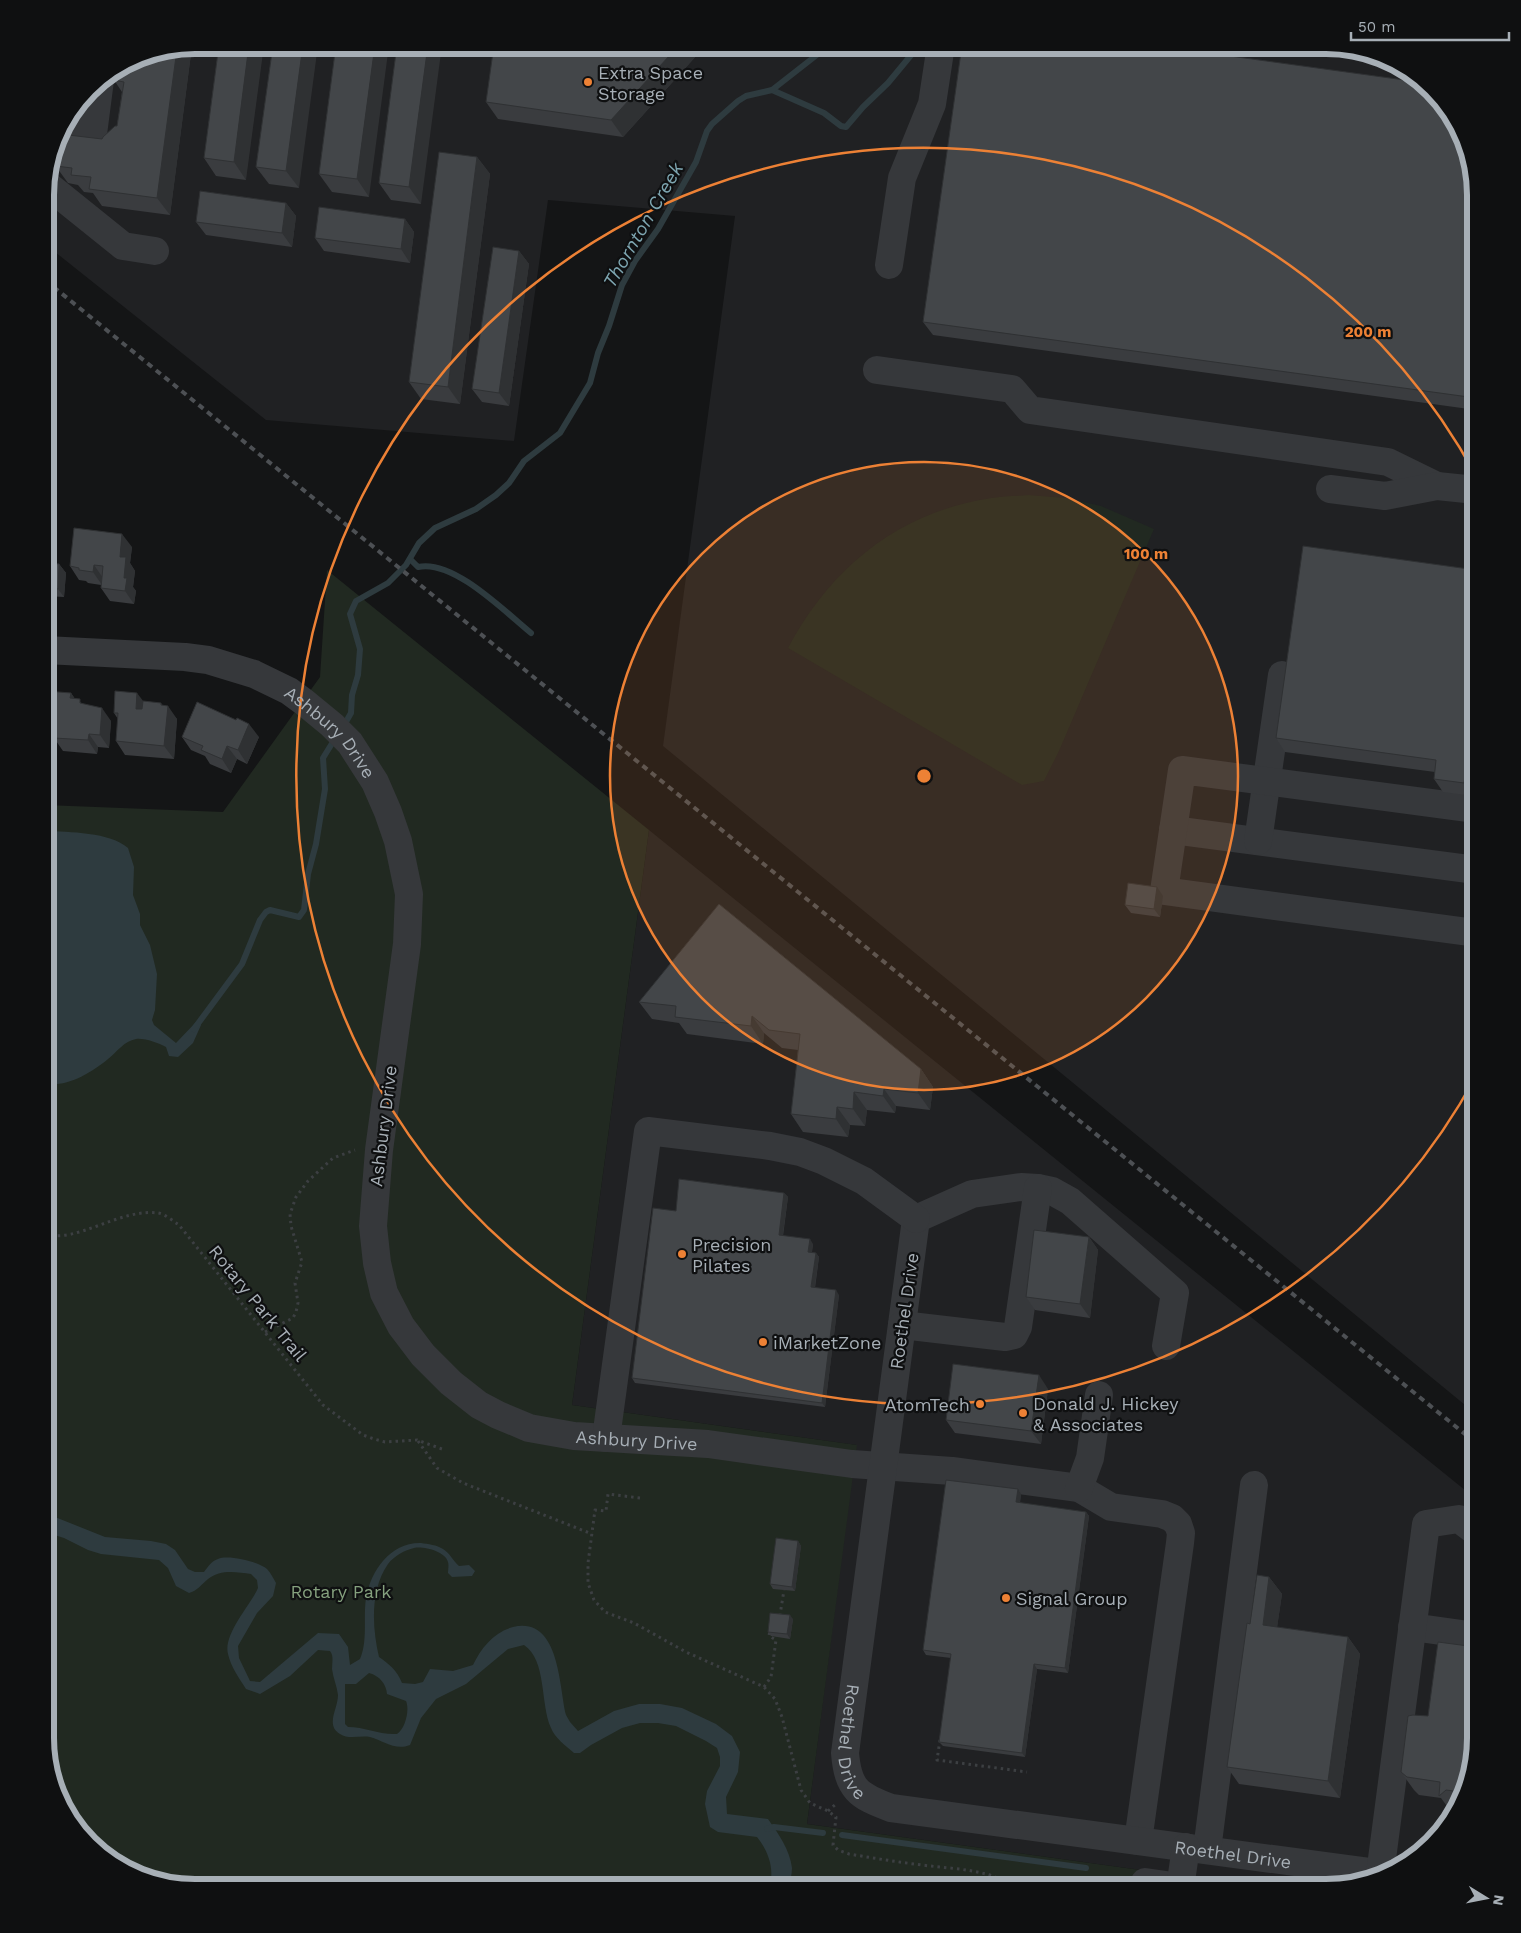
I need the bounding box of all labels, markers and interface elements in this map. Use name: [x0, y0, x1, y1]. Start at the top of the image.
scale bar: [1351, 10, 1508, 42]
text: 50 m: [1358, 18, 1395, 36]
place label: Extra Space Storage: [598, 62, 703, 104]
marker: Extra Space Storage: [582, 76, 594, 88]
water label: Thornton Creek: [598, 158, 688, 292]
text: 200 m: [1345, 323, 1391, 341]
text: 100 m: [1124, 545, 1168, 563]
street label: Ashbury Drive: [281, 681, 380, 782]
centre of rings: [915, 767, 933, 785]
street label: Ashbury Drive: [365, 1064, 401, 1188]
place label: Precision Pilates: [692, 1234, 772, 1276]
street label: Rotary Park Trail: [205, 1241, 312, 1366]
marker: Precision Pilates: [676, 1248, 688, 1260]
street label: Roethel Drive: [885, 1251, 923, 1371]
place label: iMarketZone: [773, 1332, 881, 1353]
marker: iMarketZone: [757, 1336, 769, 1348]
place label: Donald J. Hickey & Associates: [1033, 1393, 1179, 1435]
place label: AtomTech: [885, 1394, 970, 1415]
marker: AtomTech: [974, 1398, 986, 1410]
marker: Donald J. Hickey & Associates: [1017, 1407, 1029, 1419]
street label: Ashbury Drive: [575, 1426, 698, 1454]
park label: Rotary Park: [290, 1581, 392, 1602]
place label: Signal Group: [1016, 1588, 1127, 1609]
marker: Signal Group: [1000, 1592, 1012, 1604]
street label: Roethel Drive: [834, 1683, 870, 1803]
street label: Roethel Drive: [1173, 1836, 1293, 1872]
north arrow: [1461, 1873, 1511, 1923]
text: N: [1490, 1894, 1508, 1907]

